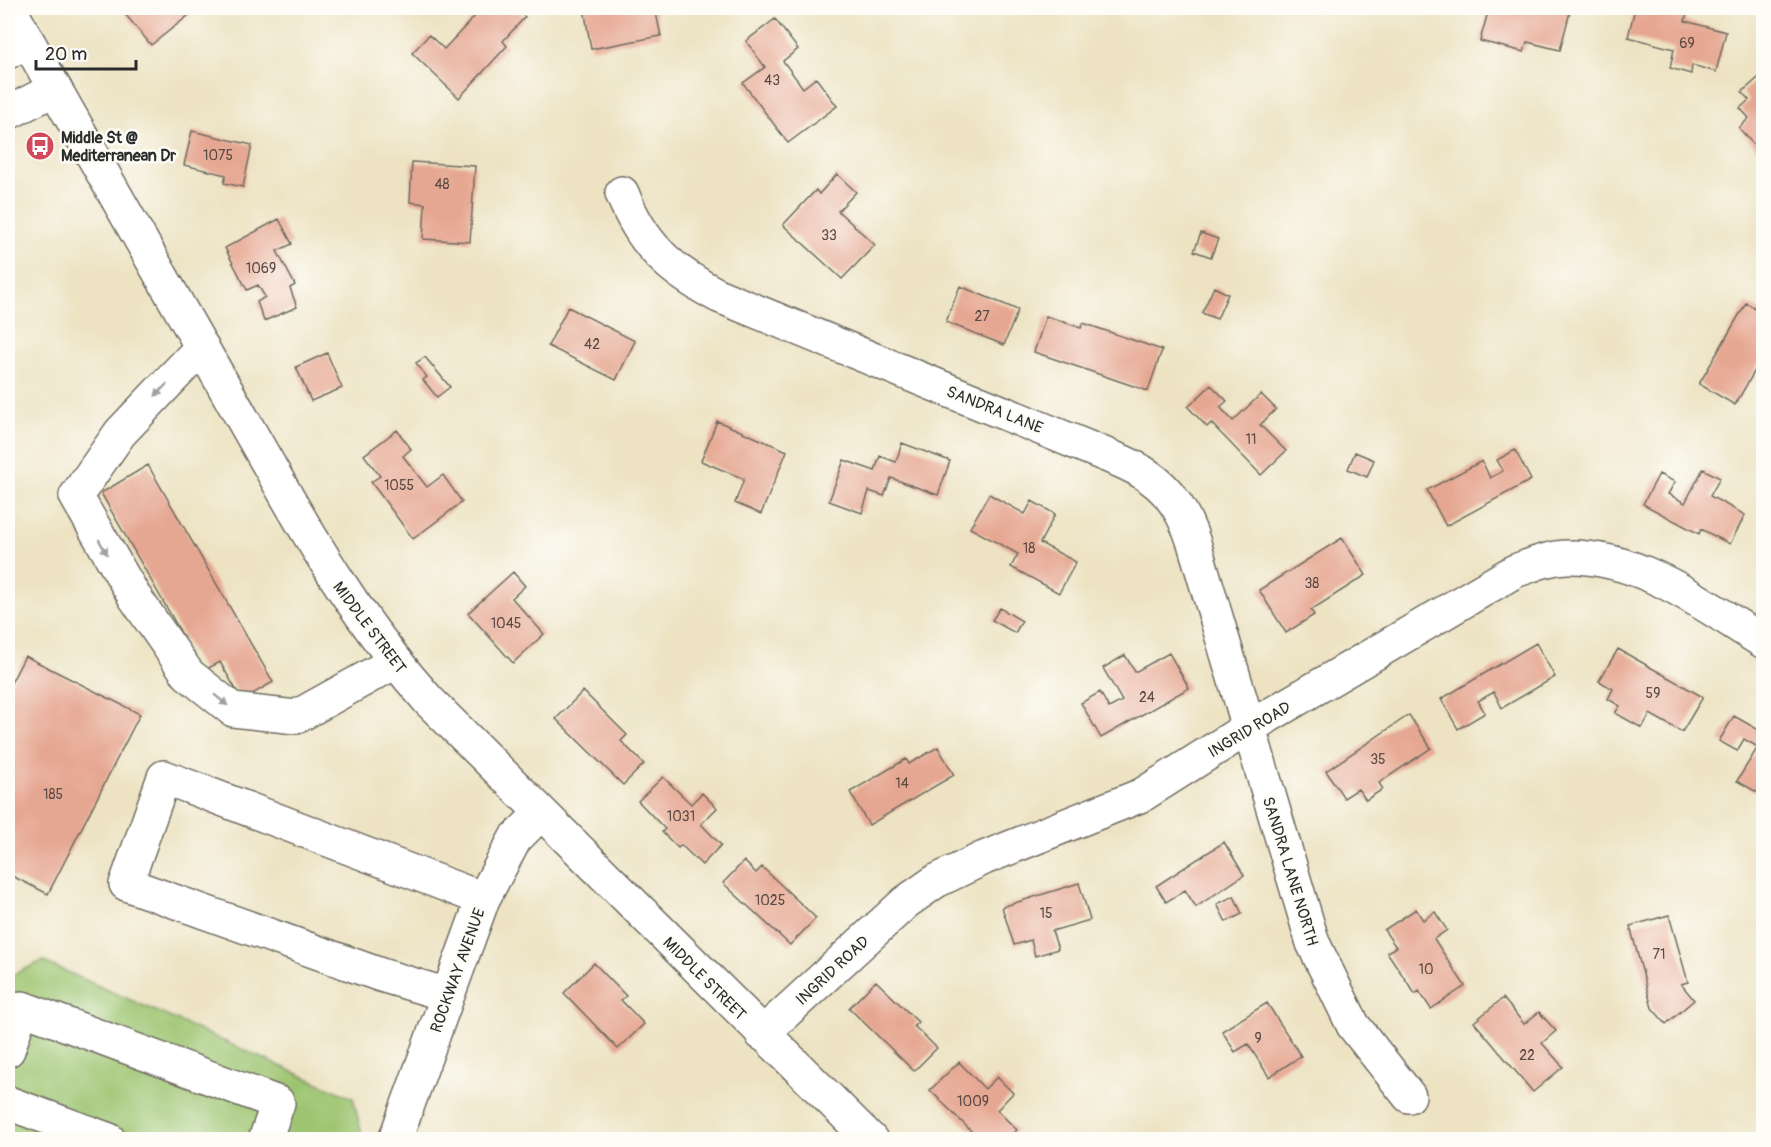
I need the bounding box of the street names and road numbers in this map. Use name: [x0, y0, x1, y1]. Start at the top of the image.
street label: SANDRA LANE: [943, 382, 1046, 438]
street label: MIDDLE STREET: [328, 578, 410, 678]
street label: INGRID ROAD: [1204, 697, 1295, 762]
street label: SANDRA LANE NORTH: [1258, 794, 1322, 948]
street label: ROCKWAY AVENUE: [426, 905, 490, 1035]
street label: INGRID ROAD: [792, 932, 874, 1010]
street label: MIDDLE STREET: [658, 933, 750, 1025]

